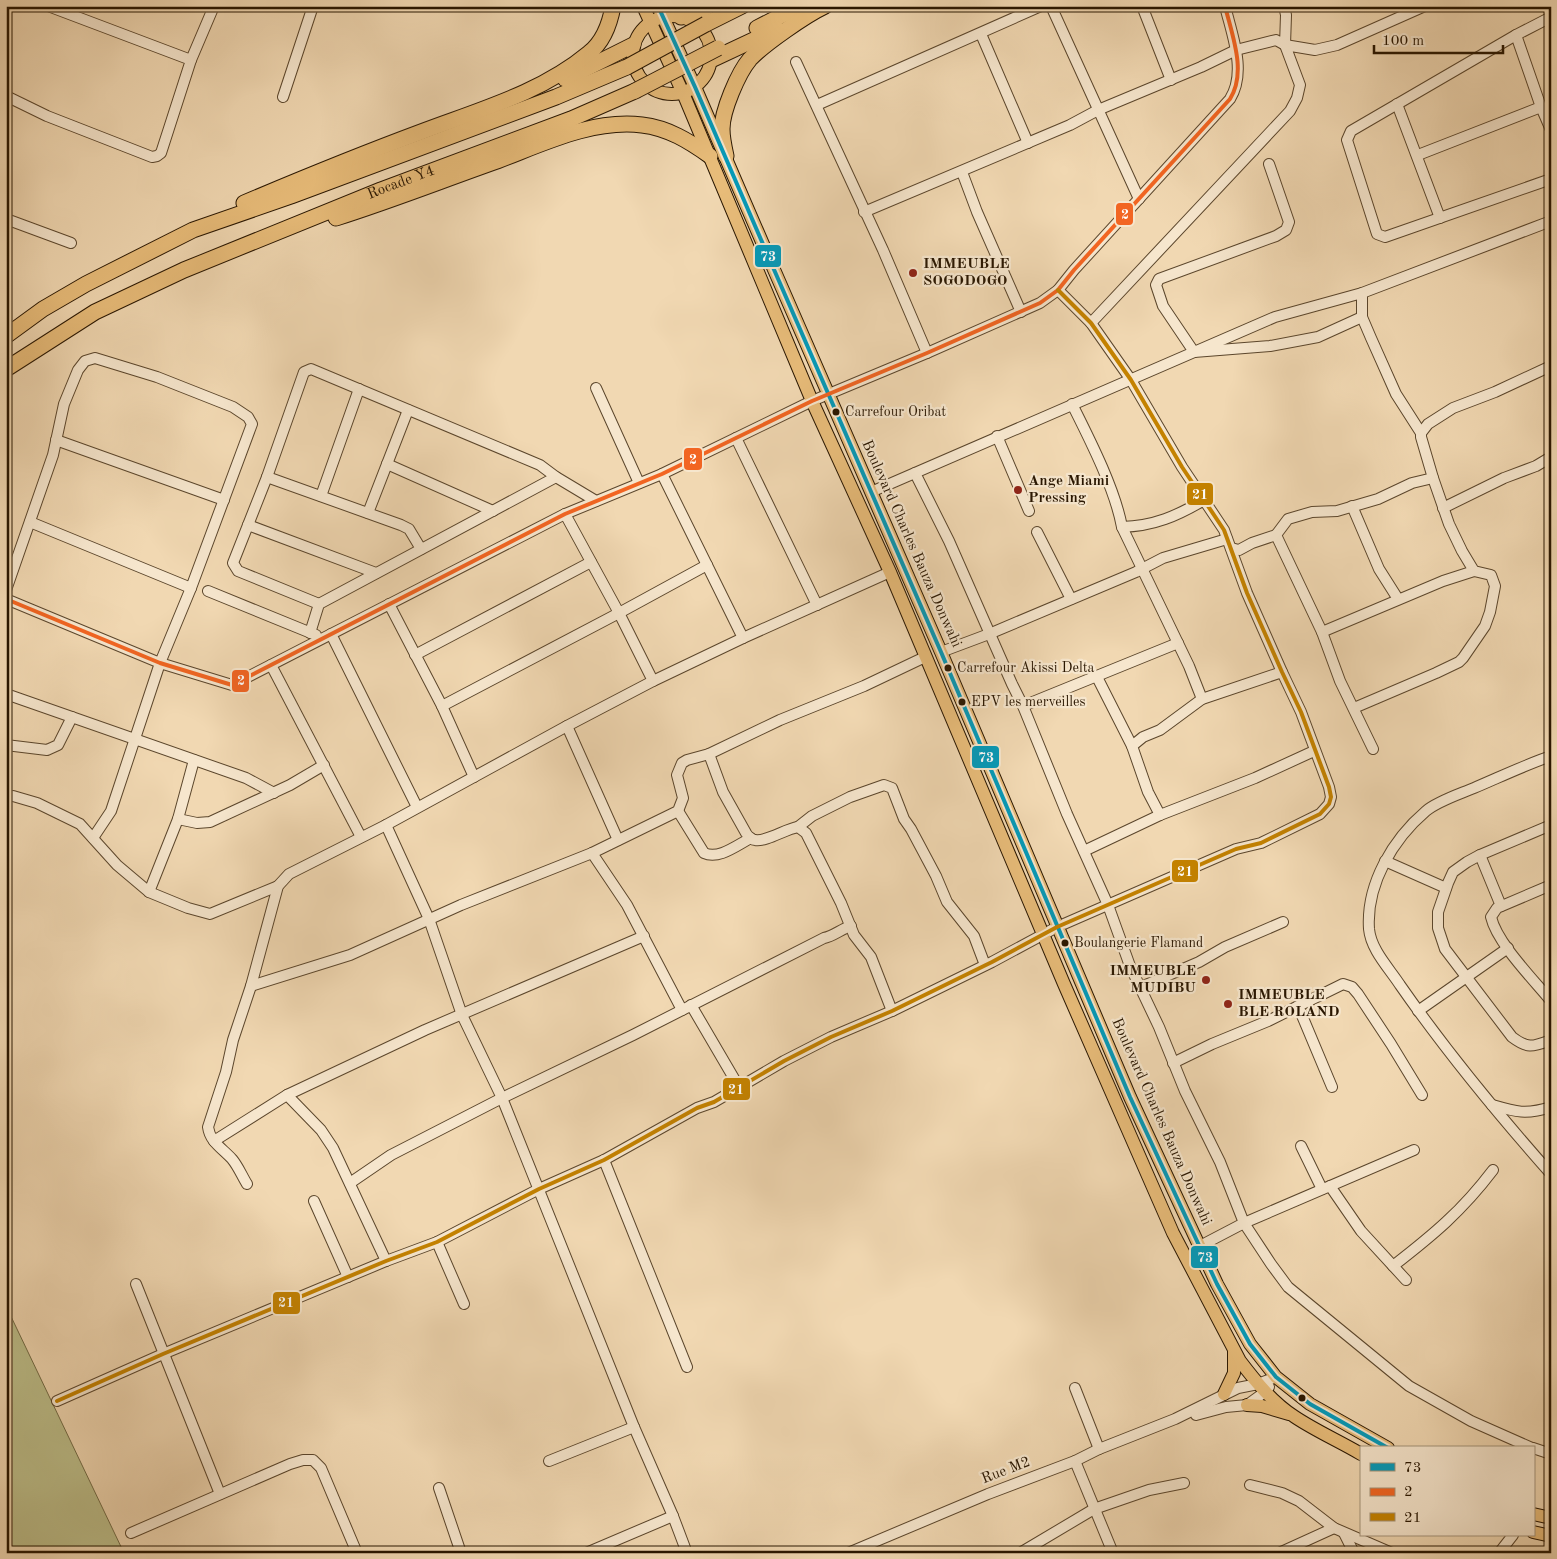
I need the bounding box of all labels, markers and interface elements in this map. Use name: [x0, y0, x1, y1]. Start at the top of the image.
scale bar: [1374, 22, 1503, 54]
text: 100 m: [1382, 34, 1424, 49]
street label: Rocade Y4: [365, 163, 437, 202]
line badge: 2: [1115, 202, 1134, 226]
text: 2: [1121, 208, 1129, 222]
line badge: 73: [754, 244, 782, 268]
text: 73: [760, 250, 776, 264]
place label: IMMEUBLE SOGODOGO: [923, 257, 1010, 289]
marker: IMMEUBLE SOGODOGO: [907, 267, 919, 279]
place label: Carrefour Oribat: [845, 405, 946, 419]
marker: Carrefour Oribat: [831, 407, 841, 417]
street label: Boulevard Charles Bauza Donwahi: [858, 438, 964, 650]
line badge: 2: [683, 447, 703, 471]
text: 2: [689, 453, 697, 467]
place label: Ange Miami Pressing: [1028, 474, 1109, 506]
line badge: 21: [1186, 482, 1214, 506]
marker: Ange Miami Pressing: [1012, 484, 1024, 496]
text: 21: [1192, 488, 1208, 502]
place label: Carrefour Akissi Delta: [957, 661, 1095, 675]
marker: Carrefour Akissi Delta: [943, 663, 953, 673]
line badge: 2: [231, 669, 250, 693]
text: 2: [237, 674, 245, 688]
place label: EPV les merveilles: [971, 695, 1085, 709]
marker: EPV les merveilles: [957, 697, 967, 707]
line badge: 73: [971, 745, 1000, 769]
text: 73: [978, 751, 994, 765]
line badge: 21: [1171, 859, 1199, 883]
text: 21: [1177, 865, 1193, 879]
place label: Boulangerie Flamand: [1074, 936, 1203, 950]
marker: Boulangerie Flamand: [1060, 938, 1070, 948]
place label: IMMEUBLE MUDIBU: [1109, 964, 1196, 996]
marker: IMMEUBLE MUDIBU: [1200, 974, 1212, 986]
place label: IMMEUBLE BLE ROLAND: [1238, 988, 1340, 1020]
marker: IMMEUBLE BLE ROLAND: [1222, 998, 1234, 1010]
street label: Boulevard Charles Bauza Donwahi: [1108, 1016, 1214, 1228]
line badge: 21: [722, 1077, 751, 1101]
text: 21: [728, 1083, 744, 1097]
line badge: 73: [1190, 1245, 1219, 1269]
text: 73: [1197, 1251, 1213, 1265]
line badge: 21: [272, 1291, 301, 1315]
text: 21: [278, 1296, 294, 1310]
unlabelled marker: [1297, 1393, 1307, 1403]
legend: [1360, 1446, 1534, 1536]
street label: Rue M2: [979, 1455, 1033, 1487]
text: 73: [1404, 1461, 1421, 1476]
text: 2: [1404, 1485, 1413, 1500]
text: 21: [1404, 1511, 1421, 1526]

